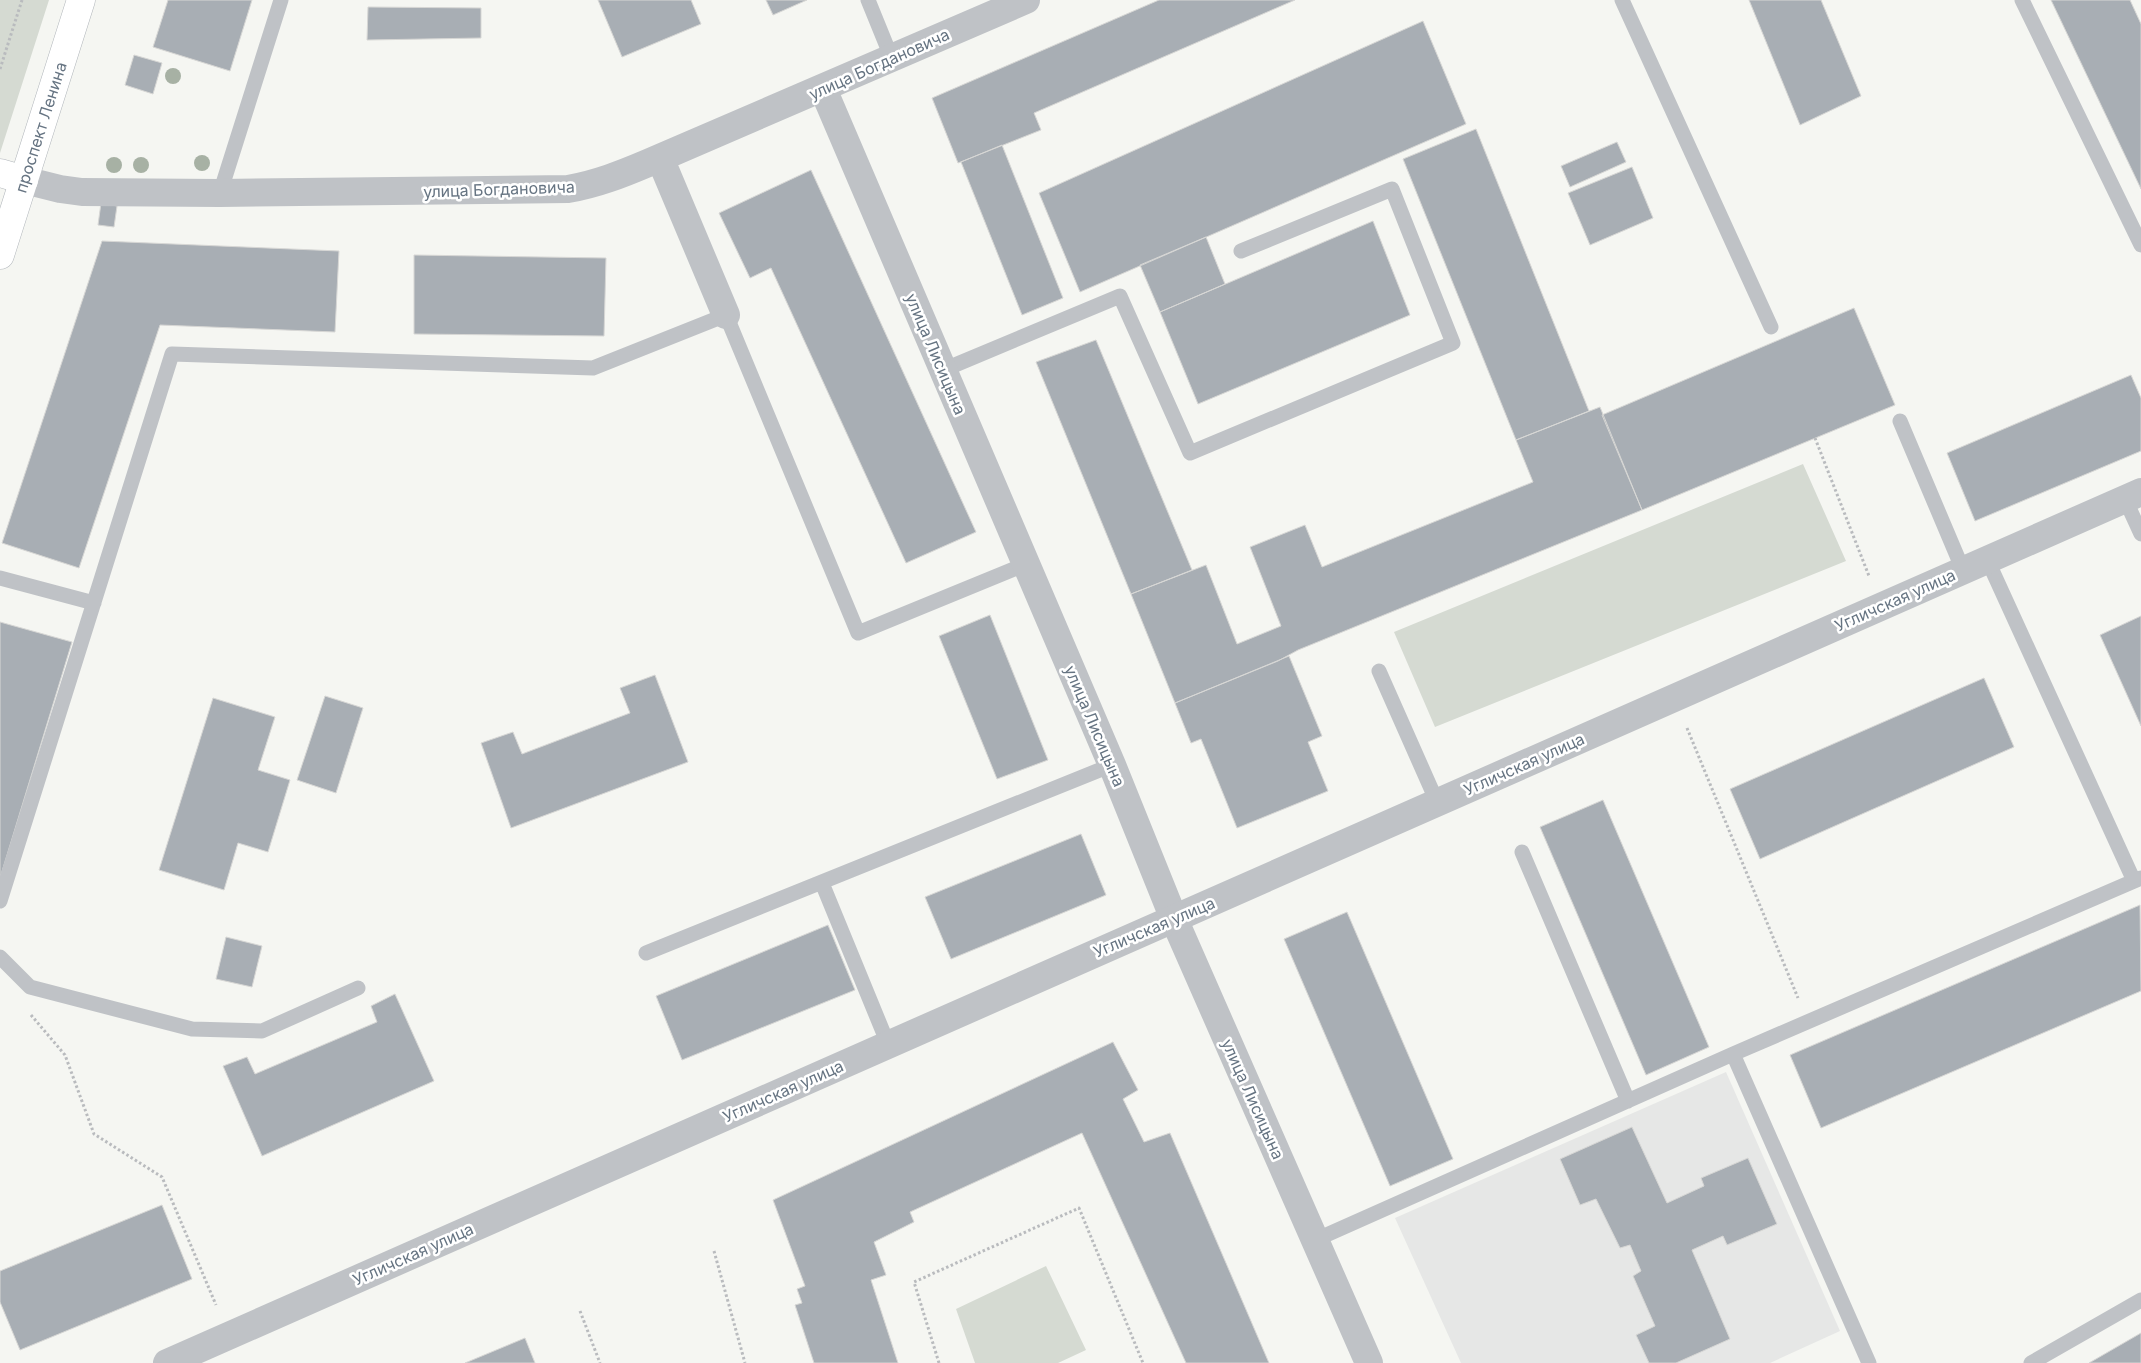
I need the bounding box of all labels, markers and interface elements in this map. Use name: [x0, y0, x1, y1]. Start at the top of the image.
street label: улица Богдановича: [806, 24, 952, 104]
street label: проспект Ленина: [10, 59, 71, 195]
street label: улица Богдановича: [423, 176, 575, 202]
street label: улица Лисицына: [901, 290, 971, 418]
street label: Угличская улица: [1832, 564, 1958, 636]
street label: улица Лисицына: [1060, 662, 1130, 790]
street label: Угличская улица: [1461, 728, 1587, 800]
street label: Угличская улица: [1090, 892, 1218, 962]
street label: улица Лисицына: [1217, 1036, 1289, 1162]
street label: Угличская улица: [720, 1055, 846, 1127]
street label: Угличская улица: [350, 1218, 476, 1290]

